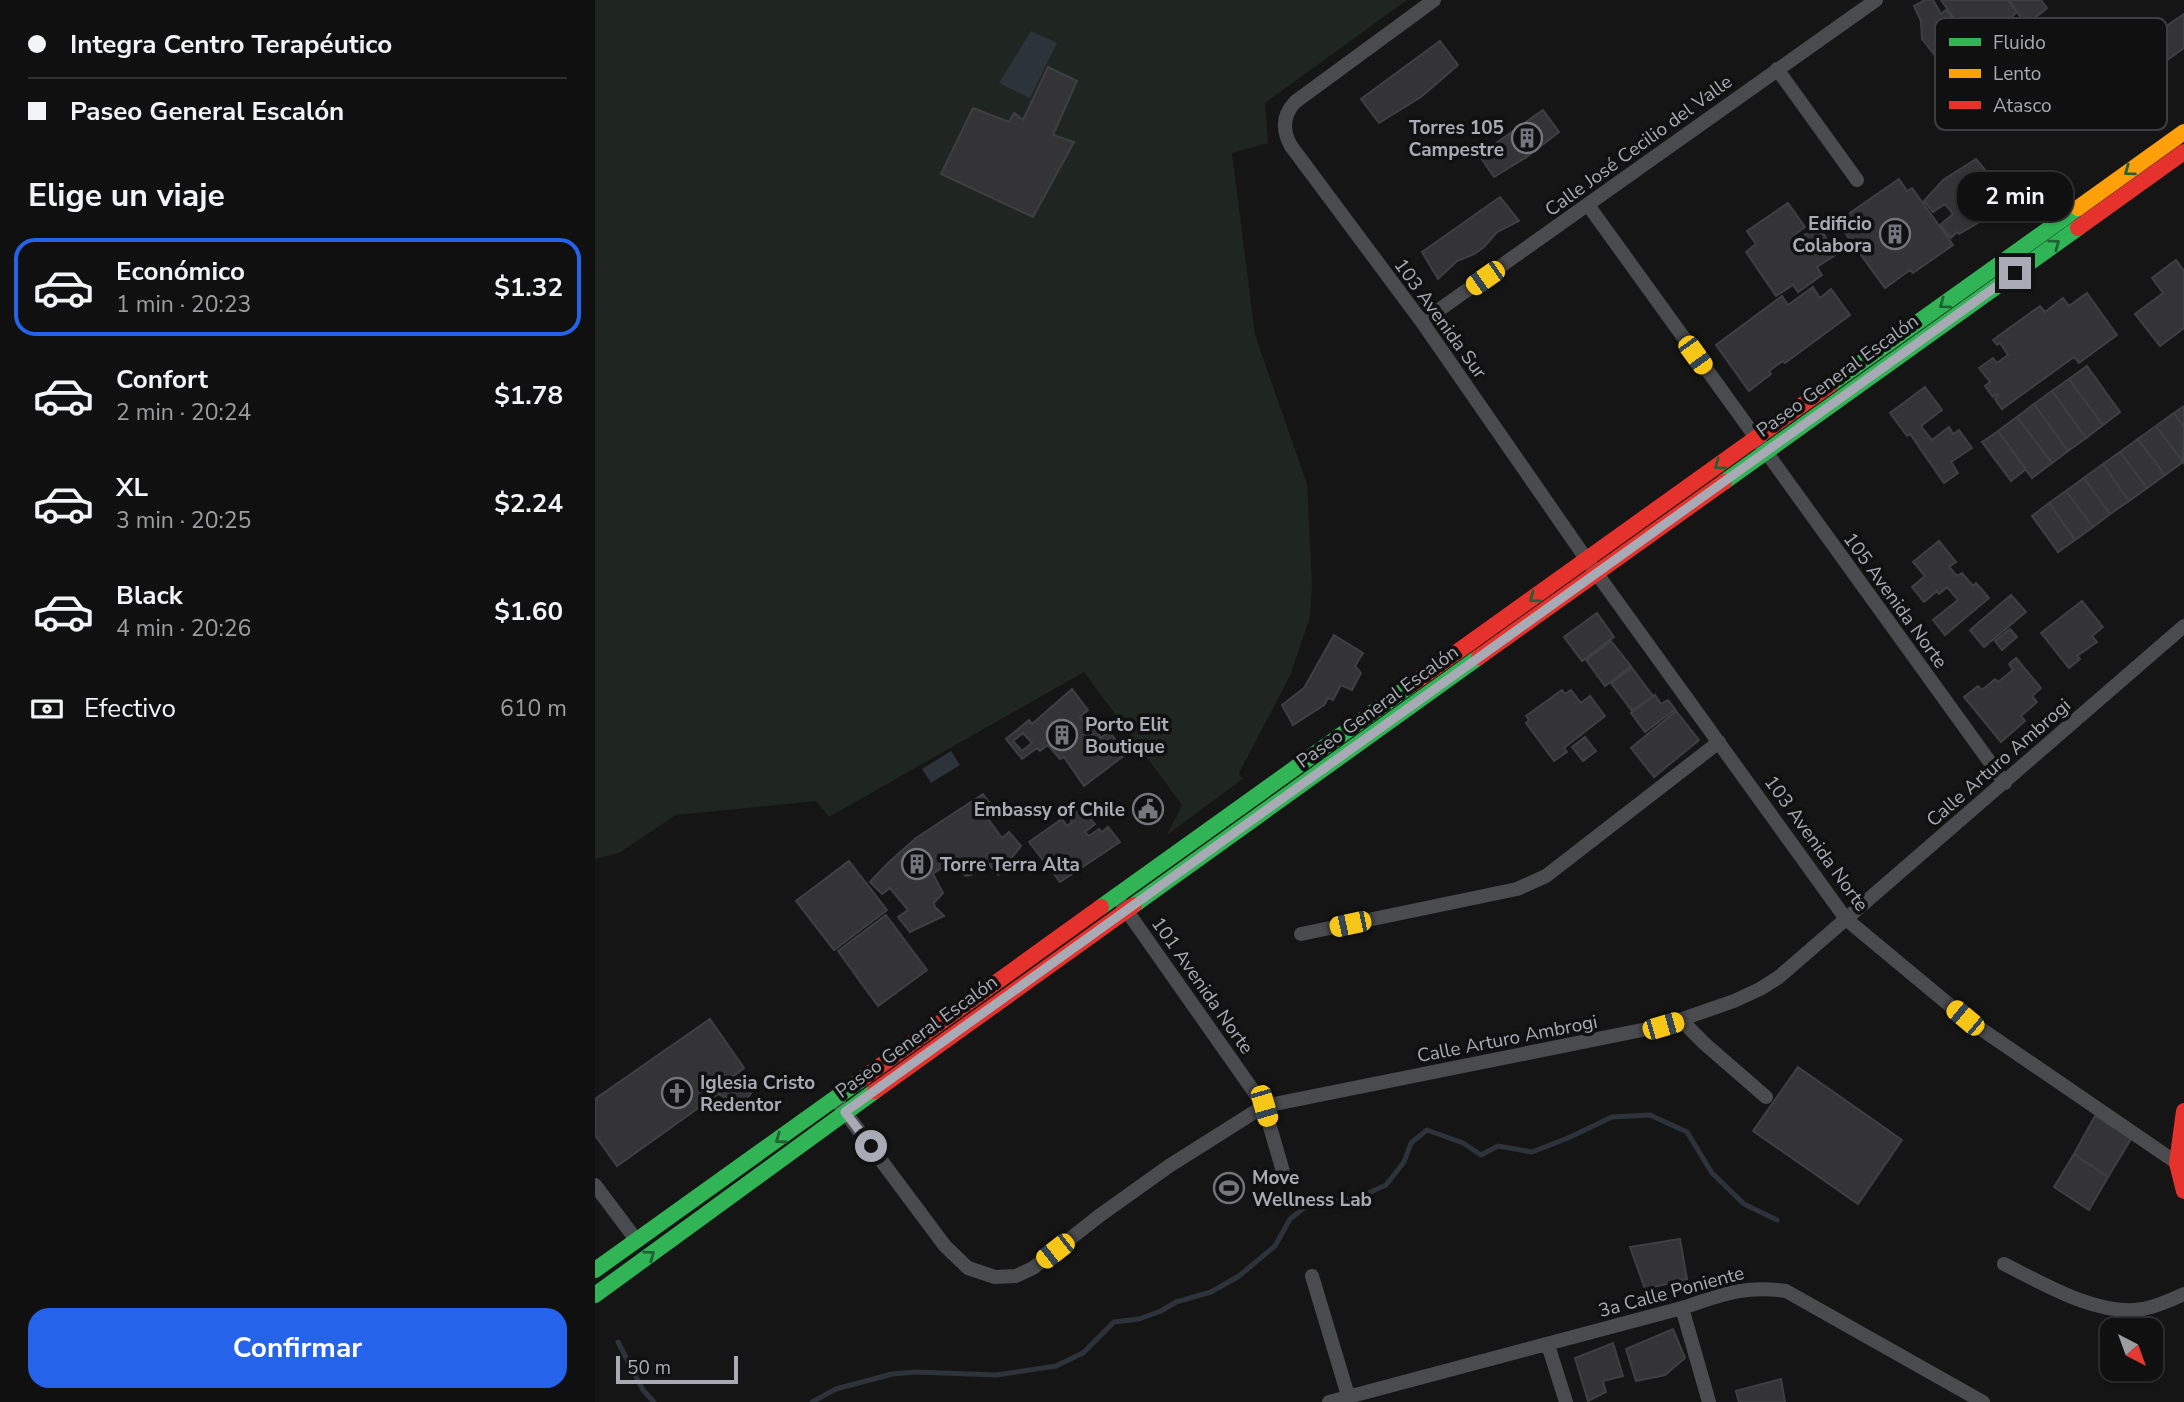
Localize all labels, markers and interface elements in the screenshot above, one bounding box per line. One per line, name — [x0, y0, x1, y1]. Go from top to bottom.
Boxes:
legend — [1935, 18, 2167, 130]
text: Integra Centro Terapéutico — [70, 27, 392, 62]
text: Fluido — [1993, 30, 2046, 56]
text: Lento — [1993, 61, 2041, 87]
street label: Calle José Cecilio del Valle — [1540, 69, 1737, 223]
text: Atasco — [1993, 93, 2052, 119]
text: Paseo General Escalón — [70, 94, 344, 129]
place label: Torres 105 Campestre — [1409, 115, 1504, 163]
building icon: Torres 105 Campestre — [1510, 121, 1544, 155]
one-way arrow — [2124, 163, 2136, 175]
callout: 2 min — [1957, 172, 2073, 220]
text: Elige un viaje — [28, 174, 225, 217]
text: 2 min — [1985, 181, 2045, 212]
place label: Edificio Colabora — [1792, 211, 1872, 259]
building icon: Edificio Colabora — [1878, 217, 1912, 251]
one-way arrow — [2047, 240, 2060, 252]
street label: 103 Avenida Sur — [1388, 253, 1493, 384]
text: Económico — [116, 254, 245, 289]
icon: car — [32, 256, 95, 319]
car — [1462, 257, 1509, 299]
route end — [1999, 257, 2031, 289]
text: $1.32 — [494, 270, 563, 305]
text: 1 min · 20:23 — [116, 289, 251, 320]
one-way arrow — [1939, 296, 1952, 308]
street label: Paseo General Escalón — [1751, 308, 1924, 443]
car — [1675, 332, 1716, 378]
text: Confort — [116, 362, 208, 397]
icon: car — [32, 364, 95, 427]
text: $1.78 — [494, 378, 563, 413]
text: 2 min · 20:24 — [116, 397, 251, 428]
one-way arrow — [1714, 457, 1727, 469]
text: XL — [116, 470, 148, 505]
icon: car — [32, 472, 95, 535]
text: $2.24 — [494, 486, 563, 521]
text: 3 min · 20:25 — [116, 505, 251, 536]
street label: 105 Avenida Norte — [1837, 527, 1953, 674]
text: Black — [116, 578, 183, 613]
icon: car — [32, 580, 95, 643]
one-way arrow — [1529, 590, 1542, 602]
text: $1.60 — [494, 594, 563, 629]
text: 4 min · 20:26 — [116, 613, 251, 644]
street label: Paseo General Escalón — [1291, 639, 1464, 774]
icon: cash — [28, 690, 66, 728]
text: Efectivo — [84, 691, 176, 726]
text: 610 m — [500, 693, 567, 724]
street label: Calle Arturo Ambrogi — [1921, 693, 2076, 833]
place label: Porto Elit Boutique — [1085, 712, 1169, 760]
building icon: Porto Elit Boutique — [1045, 718, 1079, 752]
street label: 103 Avenida Norte — [1758, 770, 1874, 917]
public building icon: Embassy of Chile — [1131, 792, 1165, 826]
place label: Embassy of Chile — [974, 797, 1125, 823]
building icon: Torre Terra Alta — [900, 847, 934, 881]
place label: Torre Terra Alta — [940, 852, 1080, 878]
car — [1328, 909, 1373, 939]
street label: 101 Avenida Norte — [1145, 912, 1259, 1059]
street label: Paseo General Escalón — [830, 969, 1003, 1104]
car — [1943, 996, 1988, 1040]
street label: Calle Arturo Ambrogi — [1415, 1009, 1600, 1069]
car — [1640, 1010, 1687, 1042]
place label: Iglesia Cristo Redentor — [700, 1070, 815, 1118]
church icon: Iglesia Cristo Redentor — [660, 1076, 694, 1110]
car — [1249, 1083, 1280, 1129]
route start — [855, 1130, 887, 1162]
one-way arrow — [775, 1131, 788, 1143]
place label: Move Wellness Lab — [1252, 1165, 1372, 1213]
sports icon: Move Wellness Lab — [1212, 1171, 1246, 1205]
car — [1032, 1230, 1079, 1272]
one-way arrow — [642, 1251, 655, 1263]
street label: 3a Calle Poniente — [1595, 1260, 1747, 1324]
button: Confirmar — [28, 1308, 567, 1388]
north arrow — [2100, 1318, 2163, 1381]
map controls — [2100, 1318, 2163, 1381]
scale bar — [616, 1353, 739, 1385]
text: 50 m — [627, 1355, 671, 1381]

